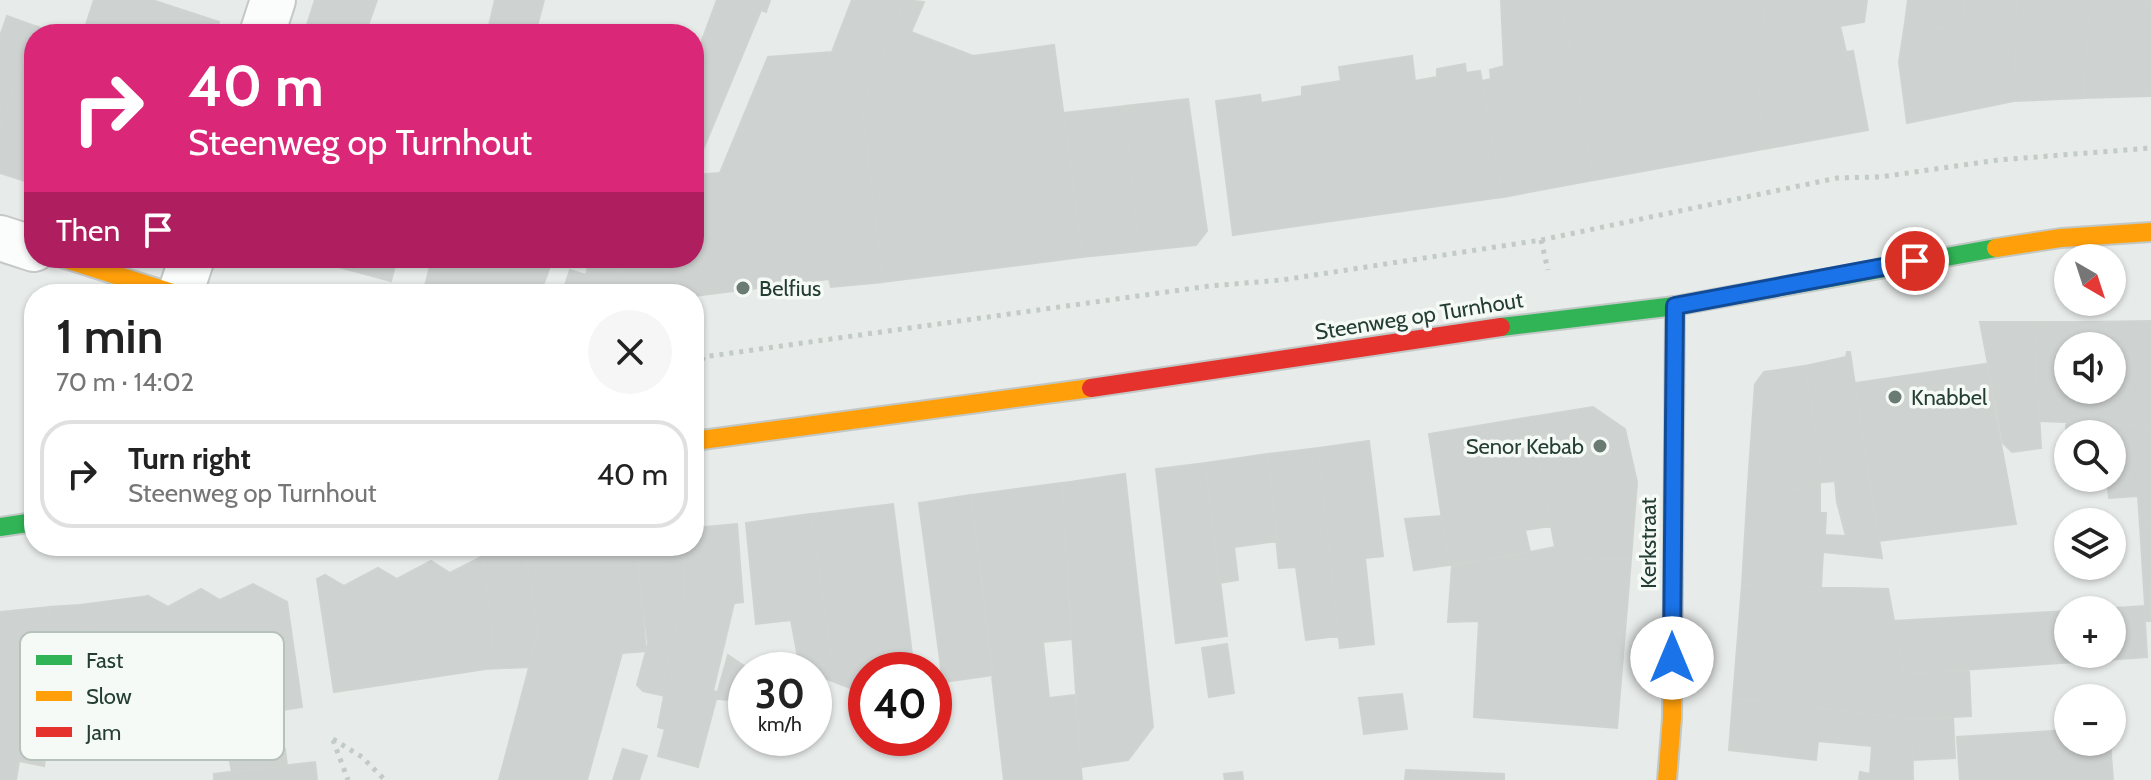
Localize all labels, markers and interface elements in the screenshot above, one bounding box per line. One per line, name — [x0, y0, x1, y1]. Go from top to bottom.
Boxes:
text: 40 m — [188, 52, 324, 120]
icon: right — [56, 56, 160, 160]
text: Steenweg op Turnhout — [188, 120, 532, 164]
icon: arrive — [136, 208, 180, 252]
text: Then — [56, 212, 120, 249]
pin — [1881, 227, 1949, 295]
icon: arrive — [1893, 239, 1937, 283]
north arrow — [2054, 244, 2126, 316]
map controls — [2054, 244, 2126, 756]
place label: Belfius — [759, 275, 821, 302]
marker: Belfius — [734, 279, 752, 297]
street label: Steenweg op Turnhout — [1313, 286, 1526, 346]
text: 1 min — [56, 307, 163, 365]
button: close — [588, 310, 672, 394]
button: sound — [2054, 332, 2126, 404]
text: 70 m · 14:02 — [56, 366, 194, 398]
place label: Knabbel — [1911, 384, 1988, 411]
marker: Knabbel — [1886, 388, 1904, 406]
button: search — [2054, 420, 2126, 492]
place label: Senor Kebab — [1466, 433, 1584, 460]
marker: Senor Kebab — [1591, 437, 1609, 455]
text: Turn right — [128, 440, 251, 477]
icon: right — [60, 452, 104, 496]
text: 40 m — [597, 456, 668, 493]
text: Steenweg op Turnhout — [128, 477, 377, 509]
street label: Kerkstraat — [1635, 497, 1662, 589]
button: layers — [2054, 508, 2126, 580]
button: + — [2054, 596, 2126, 668]
position arrow — [1630, 616, 1714, 700]
legend — [20, 632, 284, 760]
text: Fast — [86, 647, 124, 674]
speed limit sign: 40 — [848, 652, 952, 756]
text: 30 — [755, 669, 805, 718]
text: Slow — [86, 683, 132, 710]
button: − — [2054, 684, 2126, 756]
text: km/h — [758, 712, 802, 736]
text: Jam — [85, 719, 121, 746]

